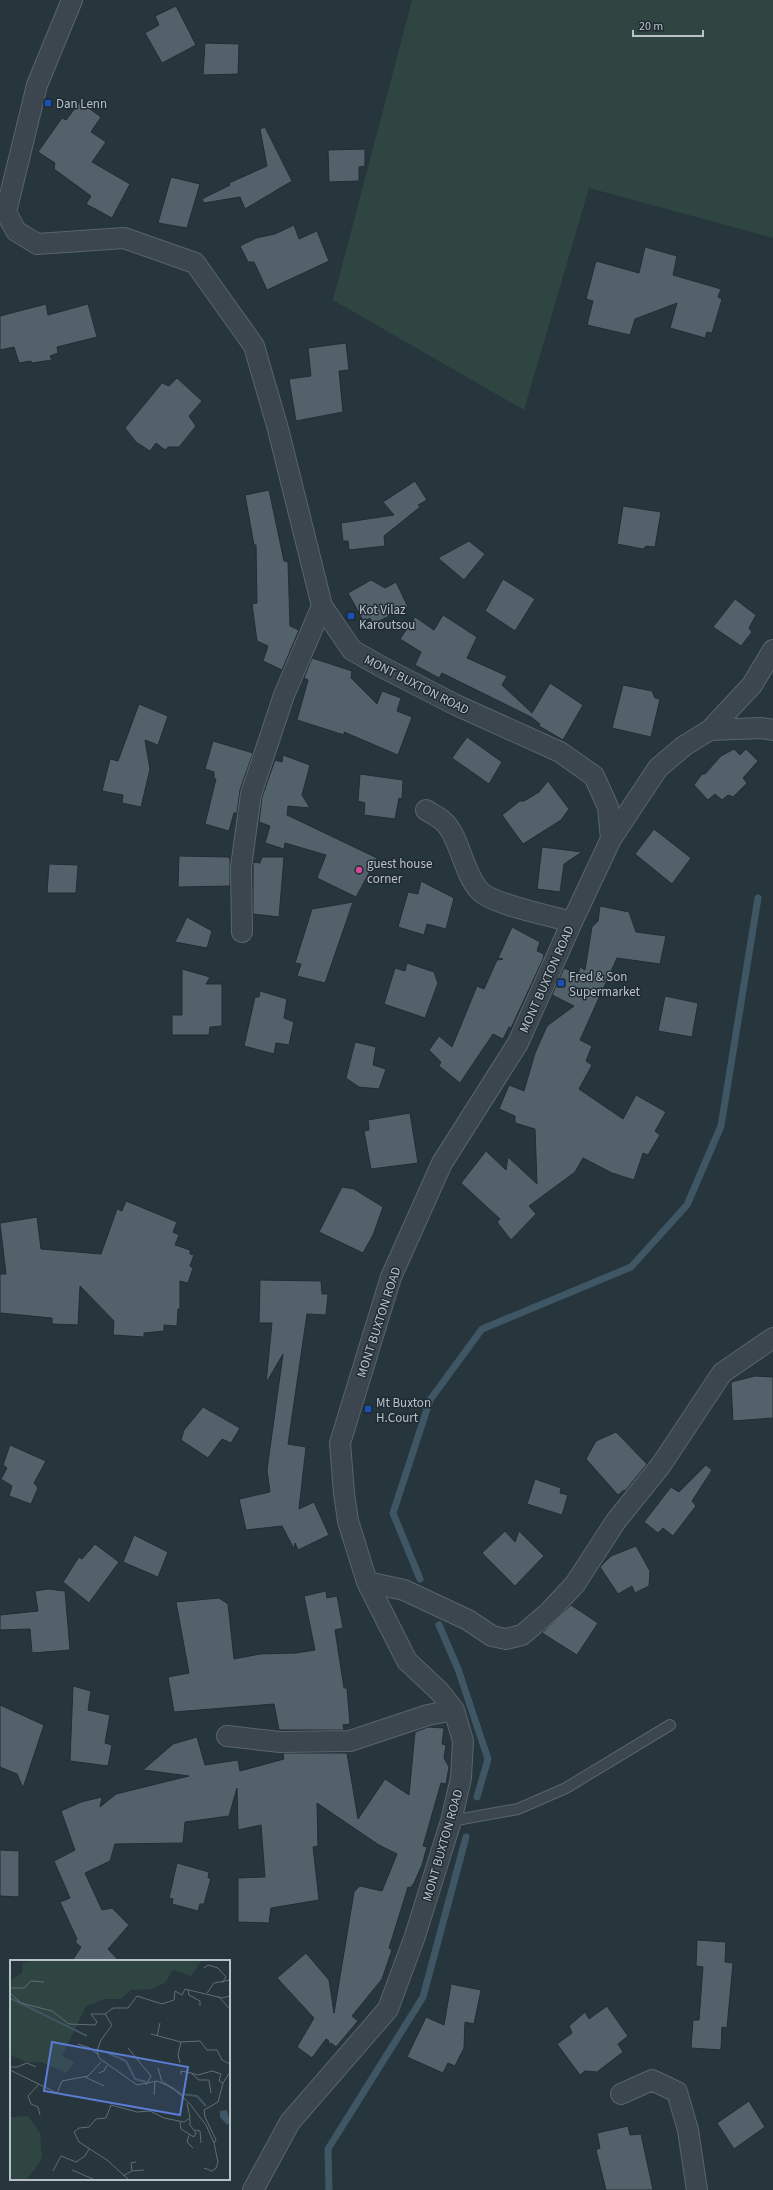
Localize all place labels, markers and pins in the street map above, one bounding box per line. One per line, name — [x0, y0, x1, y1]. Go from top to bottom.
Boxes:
place label: Dan Lenn — [56, 95, 107, 113]
marker: Dan Lenn — [43, 98, 53, 108]
place label: Kot Vilaz Karoutsou — [359, 601, 415, 634]
marker: Kot Vilaz Karoutsou — [346, 611, 356, 621]
place label: guest house corner — [367, 855, 432, 888]
marker: guest house corner — [354, 865, 364, 875]
place label: Fred & Son Supermarket — [569, 968, 641, 1001]
marker: Fred & Son Supermarket — [556, 978, 566, 988]
place label: Mt Buxton H.Court — [376, 1394, 431, 1427]
marker: Mt Buxton H.Court — [363, 1404, 373, 1414]

